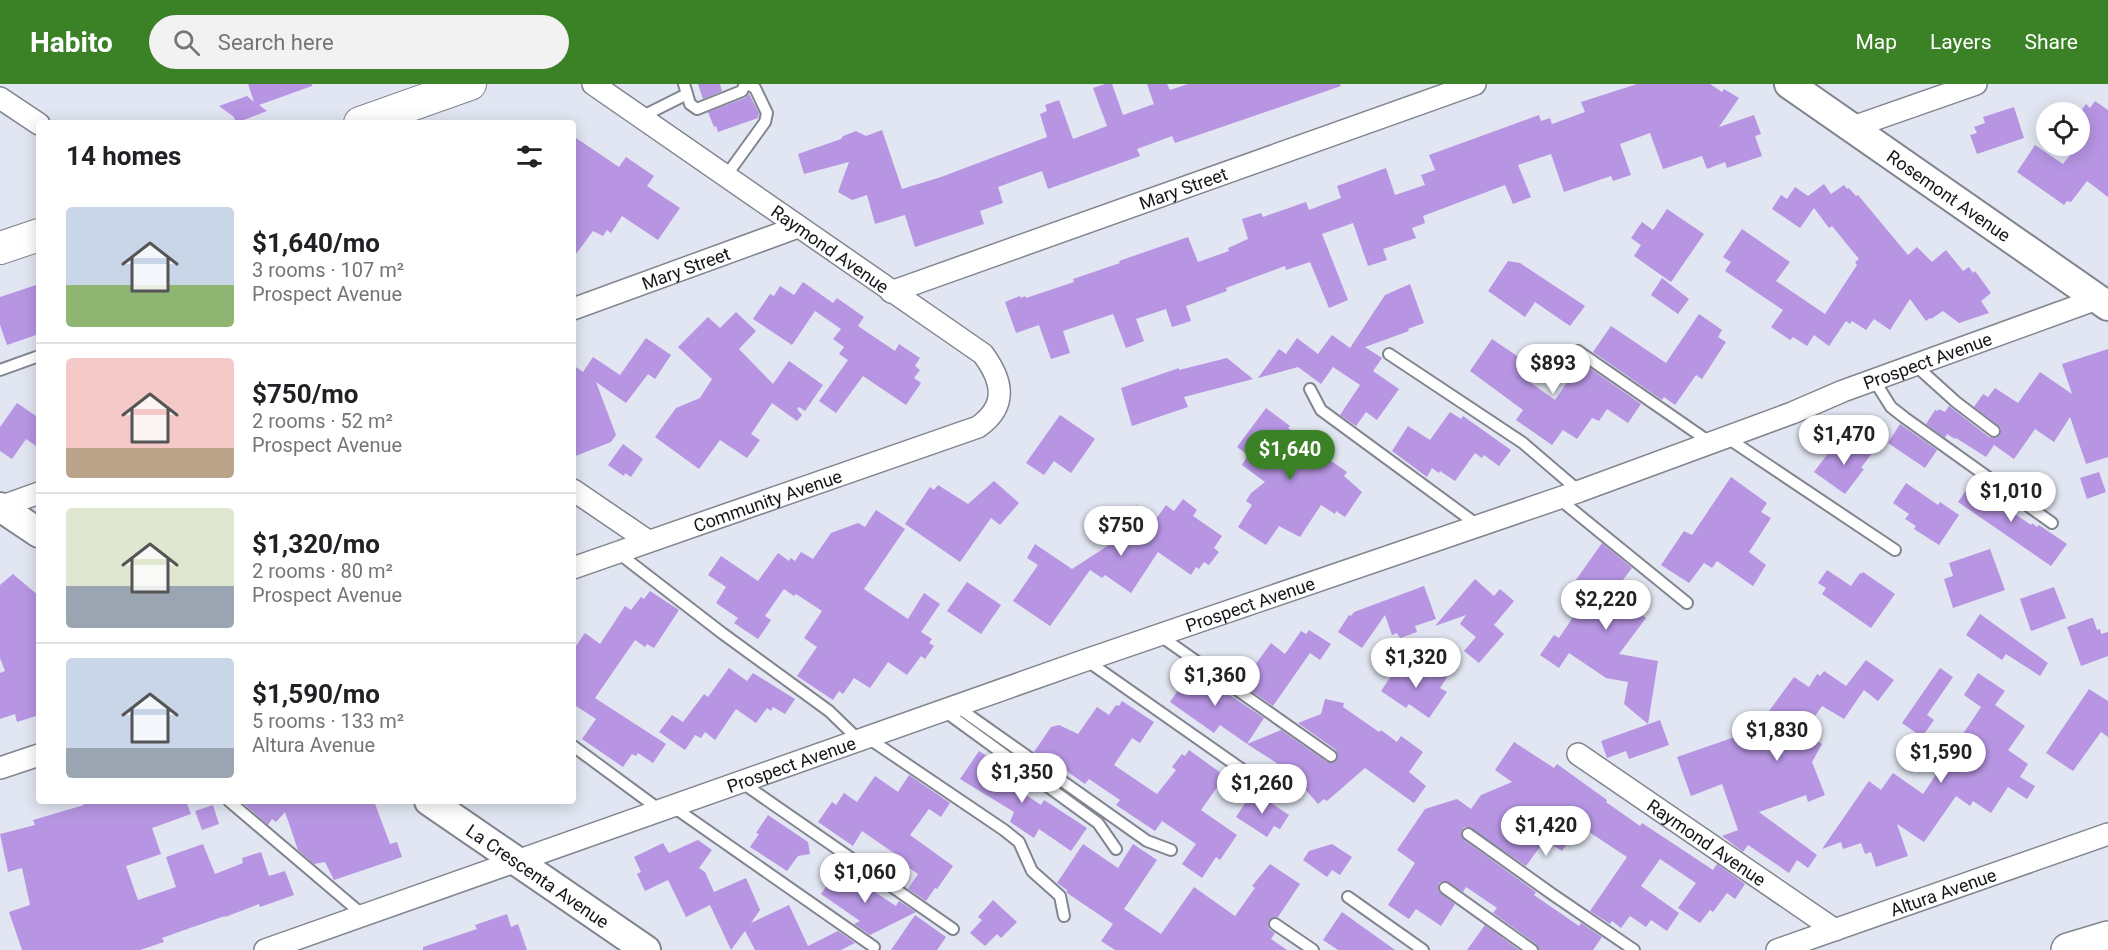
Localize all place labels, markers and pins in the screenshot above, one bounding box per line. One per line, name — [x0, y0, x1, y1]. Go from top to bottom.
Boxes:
pin: $893 — [1517, 344, 1589, 395]
pin: $1,470 — [1795, 415, 1893, 466]
pin: $1,640 — [1241, 430, 1339, 481]
pin: $1,010 — [1962, 472, 2060, 523]
pin: $750 — [1085, 506, 1157, 557]
pin: $2,220 — [1557, 580, 1655, 631]
pin: $1,320 — [1367, 638, 1465, 689]
pin: $1,360 — [1166, 656, 1264, 707]
pin: $1,830 — [1728, 711, 1826, 762]
pin: $1,590 — [1892, 733, 1990, 784]
pin: $1,350 — [973, 753, 1071, 804]
pin: $1,260 — [1213, 764, 1311, 815]
pin: $1,420 — [1497, 806, 1595, 857]
pin: $1,060 — [816, 853, 914, 904]

